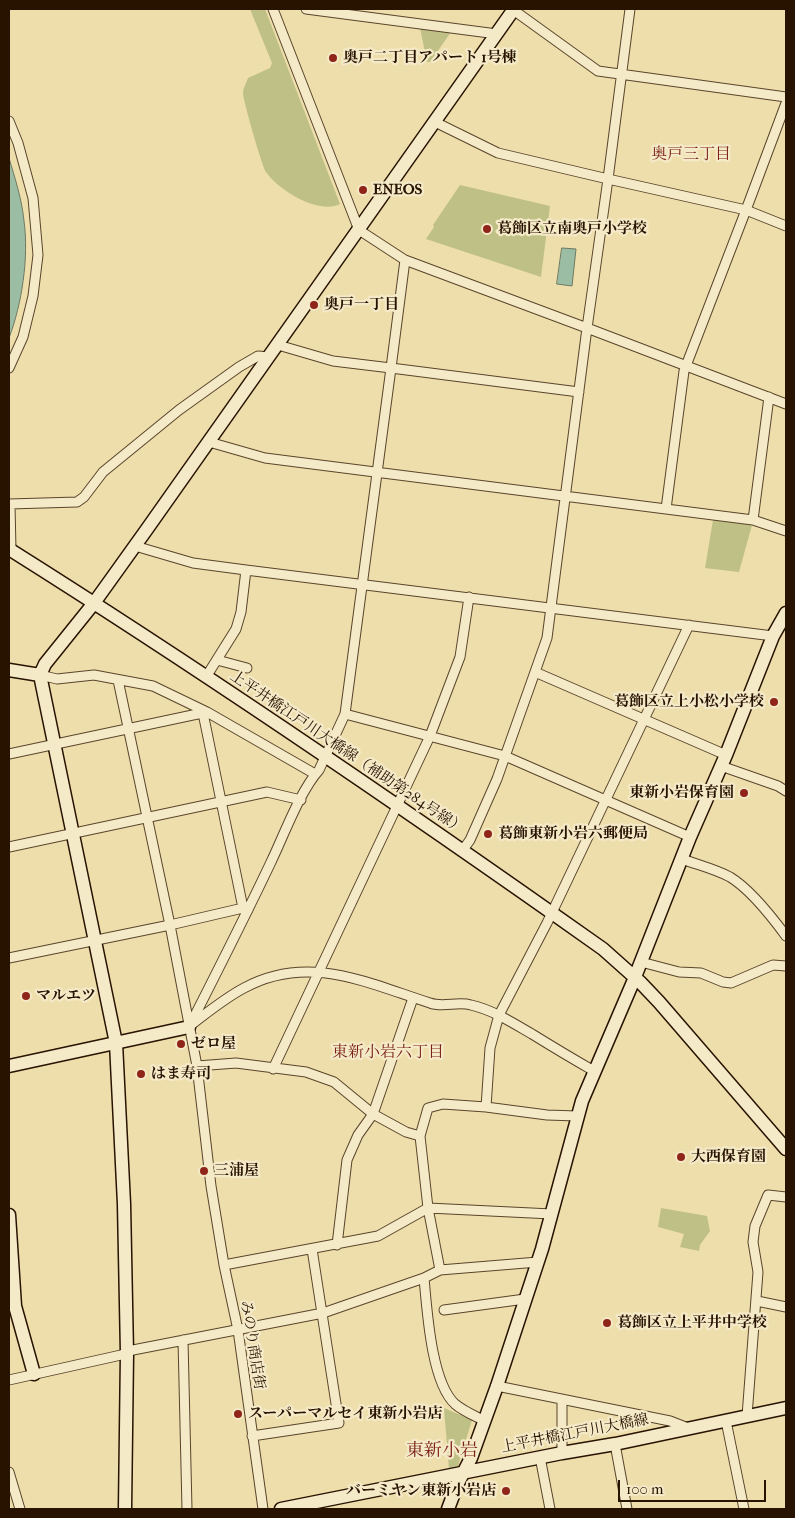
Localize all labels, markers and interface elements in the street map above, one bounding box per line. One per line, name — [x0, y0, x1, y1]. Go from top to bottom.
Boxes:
place label: 奥戸二丁目アパート 1号棟 — [343, 49, 517, 67]
marker: 奥戸二丁目アパート 1号棟 — [327, 52, 339, 64]
district label: 奥戸三丁目 — [651, 145, 731, 165]
place label: ENEOS — [373, 181, 422, 199]
marker: ENEOS — [357, 184, 369, 196]
place label: 葛飾区立南奥戸小学校 — [497, 220, 647, 238]
marker: 葛飾区立南奥戸小学校 — [481, 223, 493, 235]
place label: 奥戸一丁目 — [324, 296, 399, 314]
marker: 奥戸一丁目 — [308, 299, 320, 311]
street label: 上平井橋江戸川大橋線（補助第284号線） — [226, 668, 468, 838]
place label: 葛飾区立上小松小学校 — [614, 693, 764, 711]
marker: 葛飾区立上小松小学校 — [768, 696, 780, 708]
place label: 東新小岩保育園 — [629, 784, 734, 802]
marker: 東新小岩保育園 — [738, 787, 750, 799]
place label: 葛飾東新小岩六郵便局 — [498, 825, 648, 843]
marker: 葛飾東新小岩六郵便局 — [482, 828, 494, 840]
place label: マルエツ — [36, 987, 96, 1005]
marker: マルエツ — [20, 990, 32, 1002]
place label: ゼロ屋 — [191, 1035, 236, 1053]
marker: ゼロ屋 — [175, 1038, 187, 1050]
district label: 東新小岩六丁目 — [332, 1043, 444, 1063]
place label: はま寿司 — [151, 1065, 211, 1083]
marker: はま寿司 — [135, 1068, 147, 1080]
place label: 大西保育園 — [691, 1148, 766, 1166]
marker: 大西保育園 — [675, 1151, 687, 1163]
place label: 三浦屋 — [214, 1162, 259, 1180]
marker: 三浦屋 — [198, 1165, 210, 1177]
street label: みのり商店街 — [236, 1299, 268, 1391]
place label: 葛飾区立上平井中学校 — [617, 1314, 767, 1332]
marker: 葛飾区立上平井中学校 — [601, 1317, 613, 1329]
place label: スーパーマルセイ東新小岩店 — [248, 1405, 442, 1423]
marker: スーパーマルセイ東新小岩店 — [232, 1408, 244, 1420]
street label: 上平井橋江戸川大橋線 — [500, 1411, 650, 1457]
district label: 東新小岩 — [406, 1441, 478, 1463]
scale bar — [620, 1470, 768, 1502]
text: 100 m — [626, 1480, 664, 1498]
place label: バーミヤン東新小岩店 — [346, 1482, 496, 1500]
marker: バーミヤン東新小岩店 — [500, 1485, 512, 1497]

